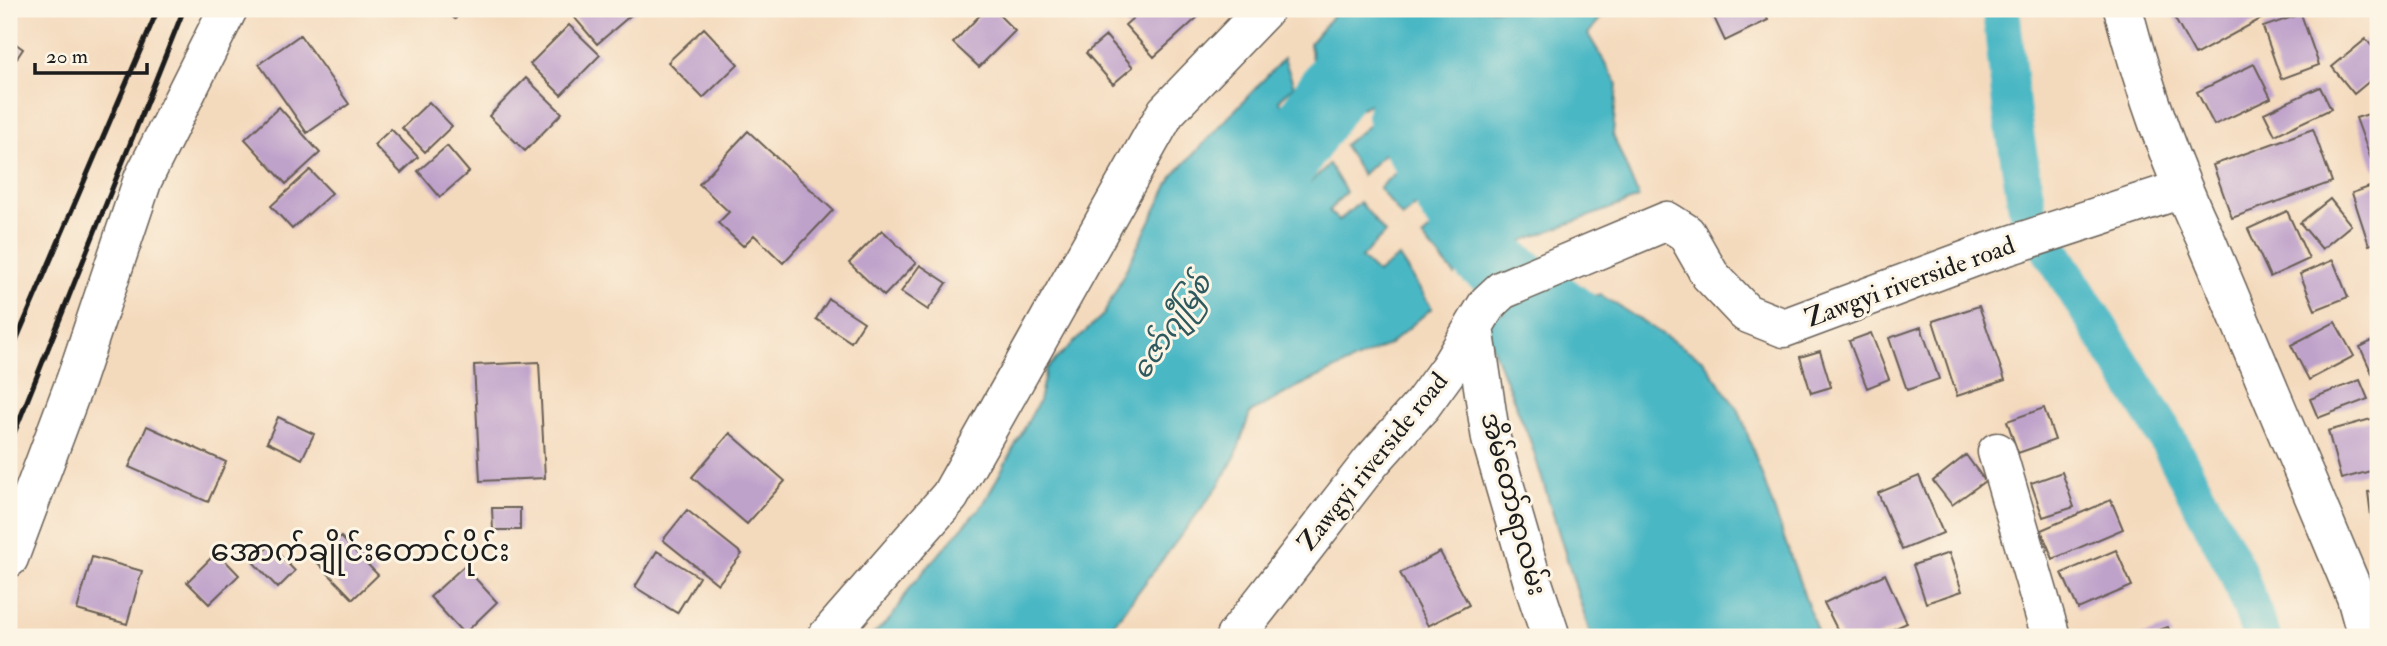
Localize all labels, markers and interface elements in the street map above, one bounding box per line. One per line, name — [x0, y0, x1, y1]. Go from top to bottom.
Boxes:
scale bar — [35, 32, 147, 76]
text: 20 m — [46, 43, 88, 70]
street label: Zawgyi riverside road — [1801, 229, 2020, 335]
water label: ဇော်ဂျီမြစ် — [1122, 264, 1225, 389]
street label: Zawgyi riverside road — [1291, 366, 1455, 558]
street label: အိမ်တော်ရာလမ်း — [1469, 409, 1555, 600]
district label: အောက်ချိုင်းတောင်ပိုင်း — [210, 529, 510, 576]

